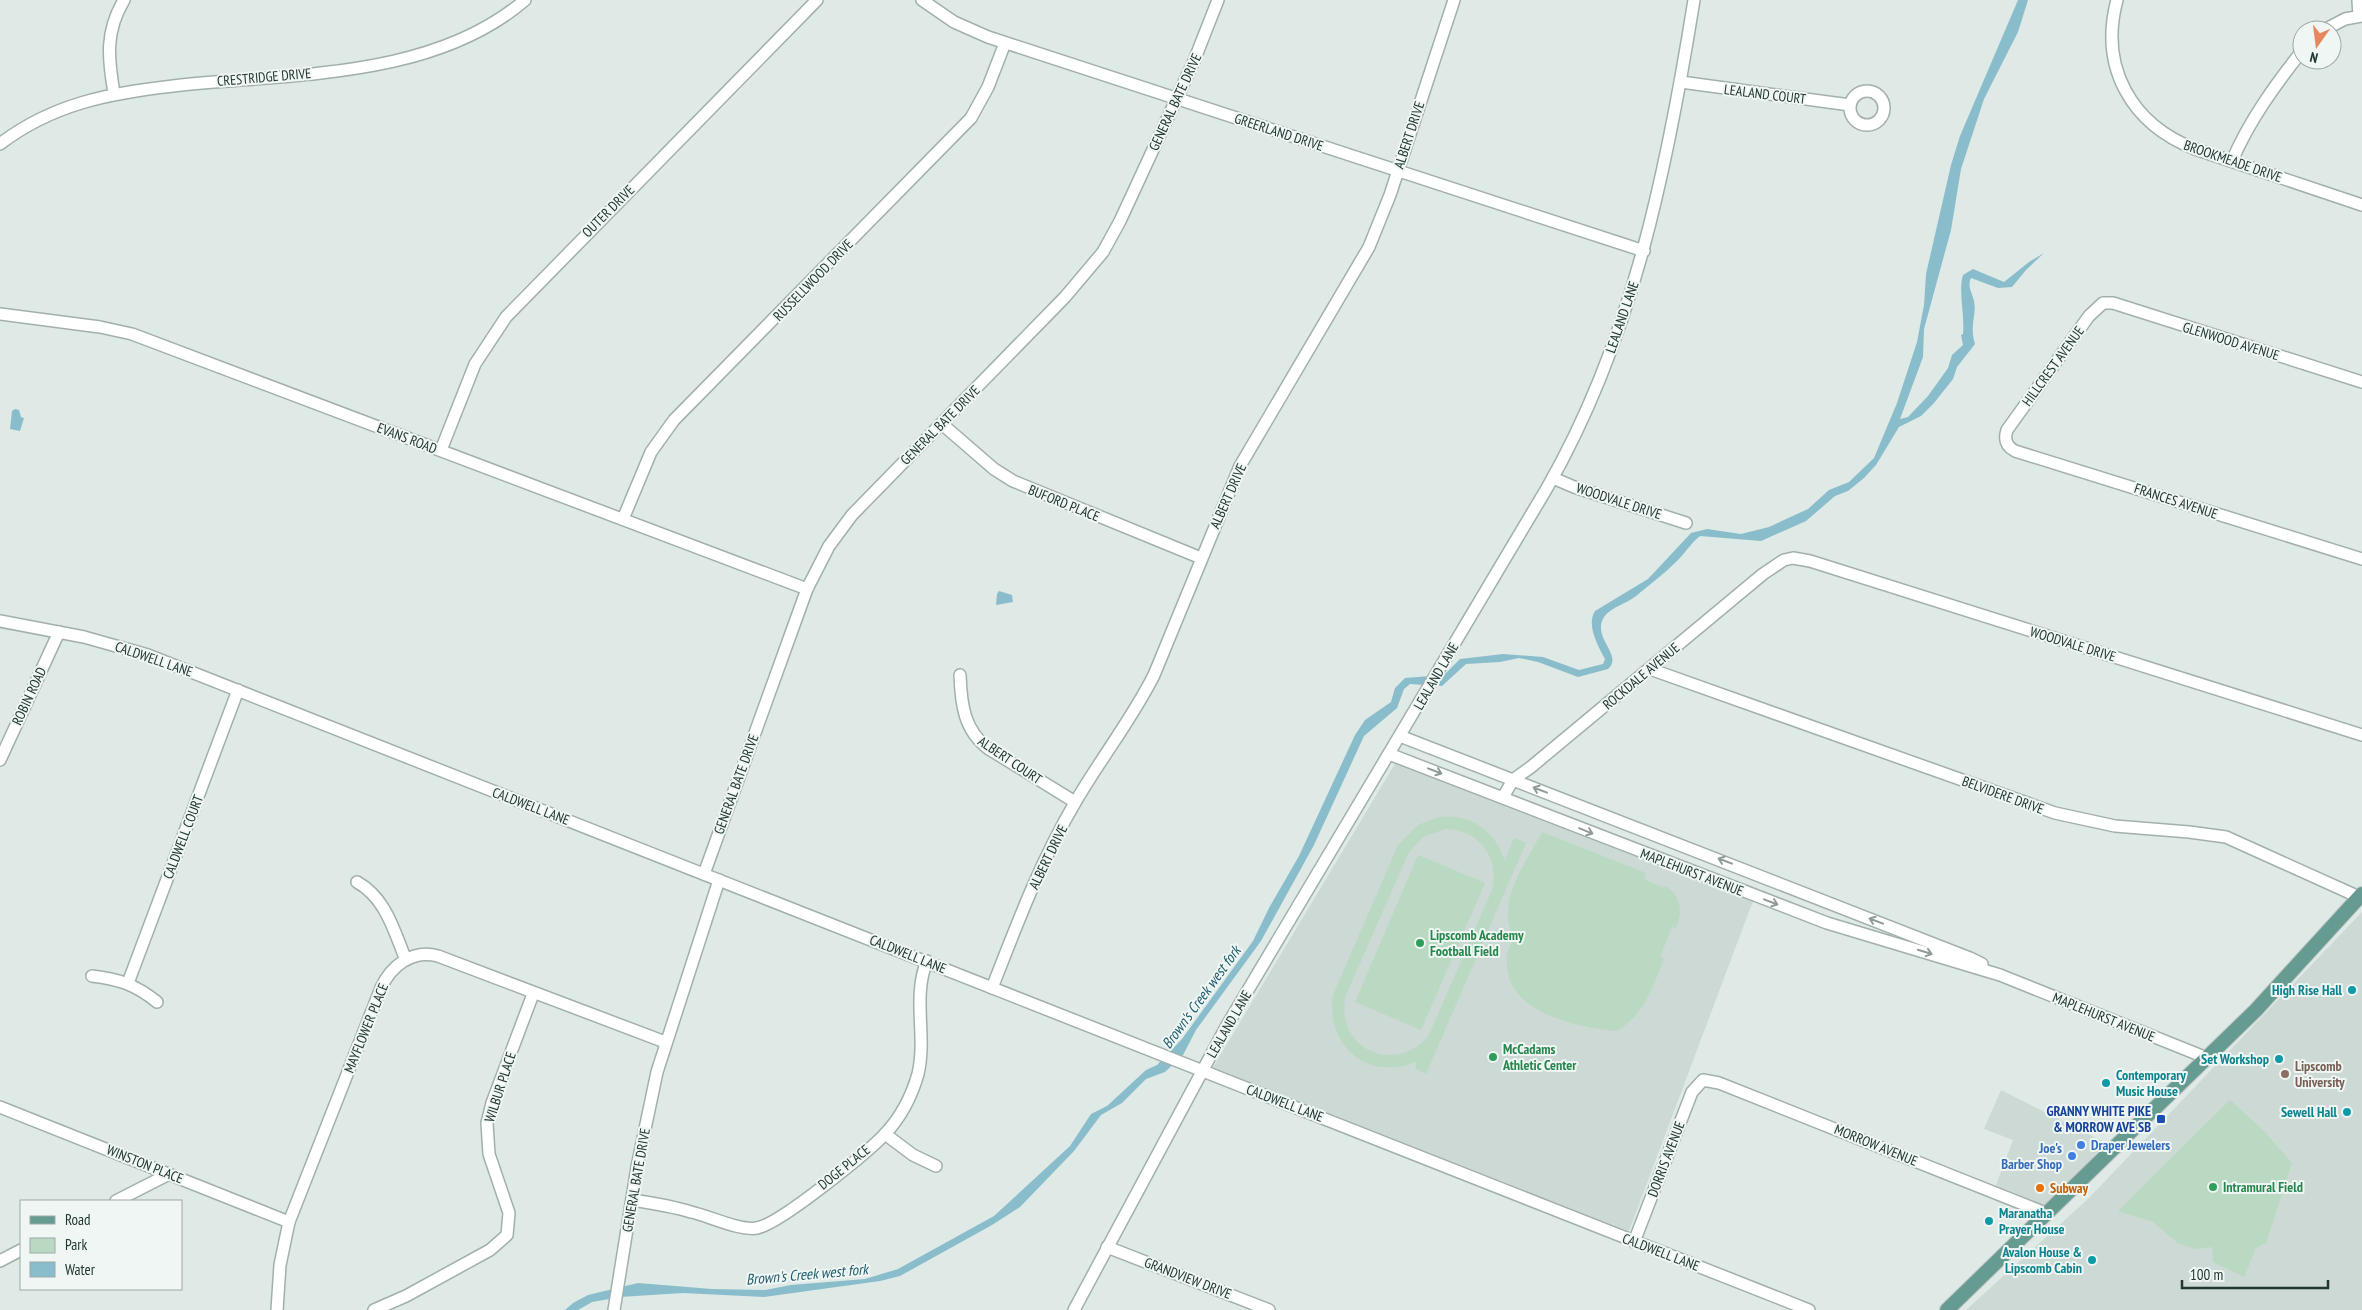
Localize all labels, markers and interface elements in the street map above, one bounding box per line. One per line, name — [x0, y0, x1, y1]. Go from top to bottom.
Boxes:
north arrow — [2292, 20, 2342, 70]
text: N — [2308, 48, 2320, 67]
street label: GENERAL BATE DRIVE — [1145, 51, 1205, 153]
street label: CRESTRIDGE DRIVE — [216, 64, 312, 90]
street label: LEALAND COURT — [1723, 80, 1808, 108]
street label: ALBERT DRIVE — [1390, 99, 1428, 171]
street label: GREERLAND DRIVE — [1232, 109, 1326, 155]
street label: BROOKMEADE DRIVE — [2181, 136, 2285, 186]
street label: OUTER DRIVE — [578, 181, 638, 241]
street label: RUSSELLWOOD DRIVE — [769, 235, 857, 325]
street label: LEALAND LANE — [1601, 279, 1643, 355]
street label: GLENWOOD AVENUE — [2180, 318, 2282, 364]
street label: HILLCREST AVENUE — [2018, 322, 2088, 410]
street label: GENERAL BATE DRIVE — [896, 381, 984, 469]
street label: EVANS ROAD — [374, 418, 440, 458]
street label: ALBERT DRIVE — [1206, 461, 1250, 531]
street label: WOODVALE DRIVE — [1574, 479, 1664, 523]
street label: FRANCES AVENUE — [2132, 479, 2220, 523]
street label: BUFORD PLACE — [1026, 481, 1102, 525]
street label: WOODVALE DRIVE — [2028, 622, 2118, 666]
street label: CALDWELL LANE — [113, 637, 195, 681]
street label: LEALAND LANE — [1409, 639, 1463, 713]
street label: ROCKDALE AVENUE — [1599, 639, 1683, 713]
street label: ROBIN ROAD — [8, 664, 50, 728]
street label: GENERAL BATE DRIVE — [710, 731, 762, 837]
street label: ALBERT COURT — [975, 732, 1046, 788]
one-way arrow — [1427, 767, 1442, 776]
street label: BELVIDERE DRIVE — [1960, 772, 2046, 818]
street label: CALDWELL LANE — [490, 783, 572, 829]
one-way arrow — [1533, 785, 1549, 794]
street label: CALDWELL COURT — [159, 792, 208, 882]
street label: ALBERT DRIVE — [1025, 822, 1071, 892]
one-way arrow — [1579, 827, 1594, 836]
street label: MAPLEHURST AVENUE — [1638, 844, 1746, 900]
one-way arrow — [1717, 856, 1732, 865]
one-way arrow — [1762, 898, 1778, 907]
one-way arrow — [1869, 916, 1884, 925]
place label: Lipscomb Academy Football Field — [1430, 926, 1524, 960]
street label: CALDWELL LANE — [867, 930, 949, 978]
marker: Lipscomb Academy Football Field — [1414, 937, 1426, 949]
water label: Brown's Creek west fork — [1157, 940, 1246, 1052]
one-way arrow — [1917, 948, 1933, 958]
street label: MAYFLOWER PLACE — [340, 980, 392, 1076]
place label: High Rise Hall — [2272, 981, 2343, 999]
marker: High Rise Hall — [2346, 984, 2358, 996]
street label: LEALAND LANE — [1202, 987, 1256, 1061]
street label: MAPLEHURST AVENUE — [2050, 988, 2158, 1046]
place label: McCadams Athletic Center — [1502, 1040, 1577, 1074]
street label: WILBUR PLACE — [480, 1049, 520, 1125]
place label: Set Workshop — [2201, 1050, 2269, 1068]
marker: McCadams Athletic Center — [1487, 1051, 1499, 1063]
marker: Set Workshop — [2273, 1053, 2285, 1065]
place label: Lipscomb University — [2295, 1057, 2345, 1091]
place label: Contemporary Music House — [2116, 1066, 2186, 1100]
marker: Lipscomb University — [2279, 1068, 2291, 1080]
marker: Contemporary Music House — [2100, 1077, 2112, 1089]
street label: CALDWELL LANE — [1244, 1080, 1326, 1126]
place label: GRANNY WHITE PIKE & MORROW AVE SB — [2046, 1102, 2151, 1136]
place label: Sewell Hall — [2281, 1103, 2338, 1121]
marker: Sewell Hall — [2341, 1106, 2353, 1118]
marker: GRANNY WHITE PIKE & MORROW AVE SB — [2155, 1113, 2167, 1125]
street label: DORRIS AVENUE — [1643, 1119, 1689, 1199]
street label: MORROW AVENUE — [1832, 1120, 1920, 1170]
street label: GENERAL BATE DRIVE — [618, 1127, 654, 1233]
place label: Draper Jewelers — [2091, 1136, 2170, 1154]
place label: Joe's Barber Shop — [2001, 1139, 2062, 1173]
marker: Draper Jewelers — [2075, 1139, 2087, 1151]
street label: WINSTON PLACE — [104, 1140, 186, 1188]
street label: DOGE PLACE — [814, 1141, 874, 1193]
marker: Joe's Barber Shop — [2066, 1150, 2078, 1162]
place label: Intramural Field — [2223, 1178, 2303, 1196]
place label: Subway — [2050, 1179, 2089, 1197]
marker: Intramural Field — [2207, 1181, 2219, 1193]
marker: Subway — [2034, 1182, 2046, 1194]
legend — [20, 1200, 182, 1290]
place label: Maranatha Prayer House — [1999, 1204, 2065, 1238]
text: Road — [65, 1210, 91, 1229]
marker: Maranatha Prayer House — [1983, 1215, 1995, 1227]
street label: CALDWELL LANE — [1620, 1229, 1702, 1275]
text: Park — [65, 1235, 87, 1254]
place label: Avalon House & Lipscomb Cabin — [2001, 1243, 2082, 1277]
street label: GRANDVIEW DRIVE — [1142, 1253, 1234, 1303]
marker: Avalon House & Lipscomb Cabin — [2086, 1254, 2098, 1266]
scale bar — [2182, 1258, 2328, 1290]
water label: Brown's Creek west fork — [745, 1259, 871, 1289]
text: Water — [65, 1260, 96, 1279]
text: 100 m — [2190, 1265, 2223, 1284]

